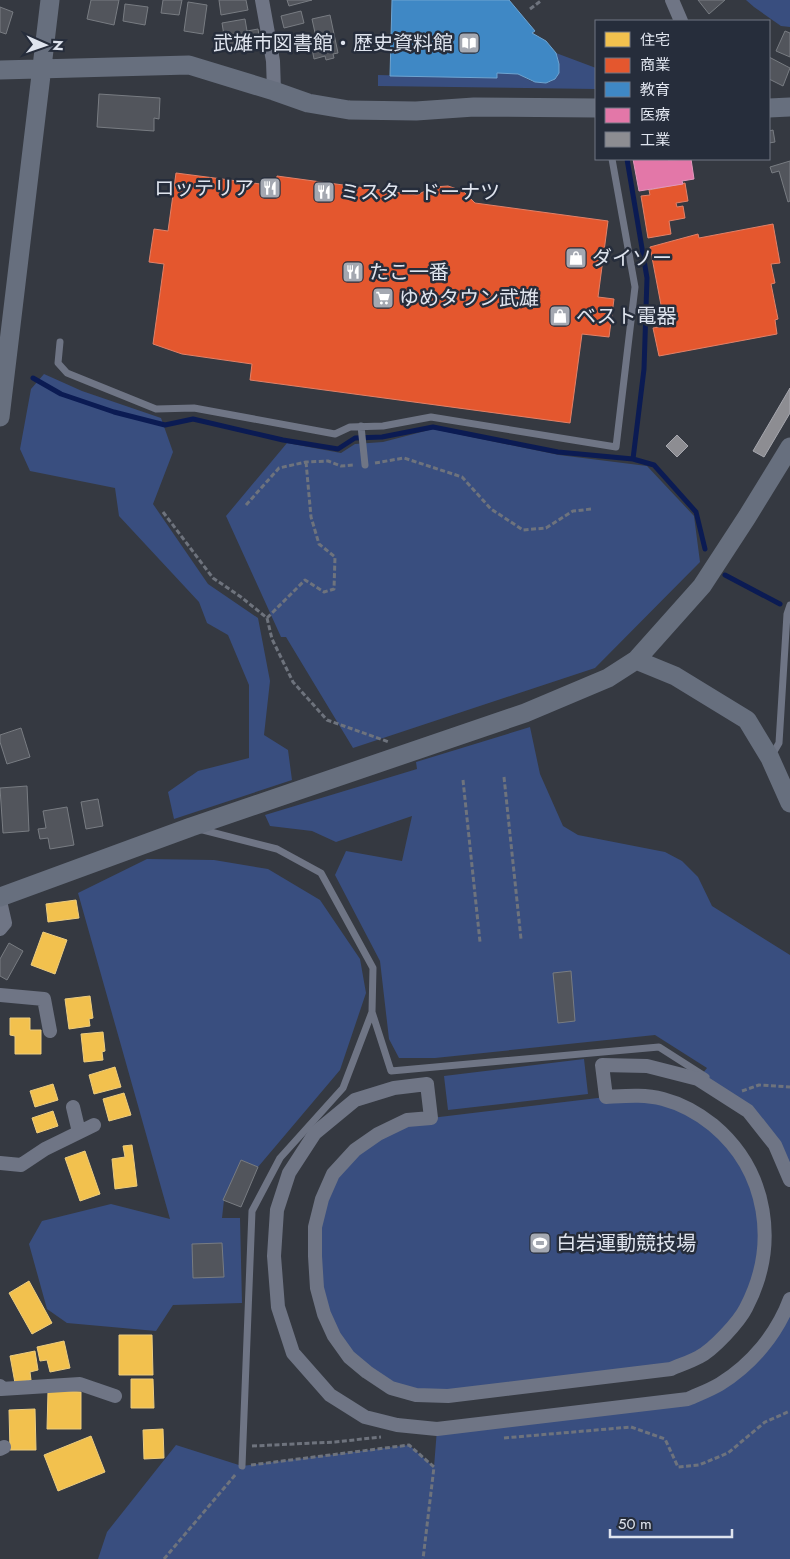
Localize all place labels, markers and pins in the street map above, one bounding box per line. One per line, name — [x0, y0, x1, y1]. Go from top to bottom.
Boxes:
place label: 武雄市図書館・歴史資料館 — [213, 29, 453, 58]
library icon: 武雄市図書館・歴史資料館 — [457, 31, 481, 55]
place label: ロッテリア — [154, 174, 254, 203]
restaurant icon: ロッテリア — [258, 176, 282, 200]
place label: ミスタードーナツ — [340, 178, 500, 207]
restaurant icon: ミスタードーナツ — [312, 180, 336, 204]
place label: ダイソー — [592, 244, 672, 273]
shop icon: ダイソー — [564, 246, 588, 270]
place label: たこ一番 — [369, 258, 449, 287]
restaurant icon: たこ一番 — [341, 260, 365, 284]
place label: ゆめタウン武雄 — [399, 284, 539, 313]
supermarket icon: ゆめタウン武雄 — [371, 286, 395, 310]
place label: ベスト電器 — [576, 302, 676, 331]
shop icon: ベスト電器 — [548, 304, 572, 328]
place label: 白岩運動競技場 — [556, 1229, 696, 1258]
sports icon: 白岩運動競技場 — [528, 1231, 552, 1255]

